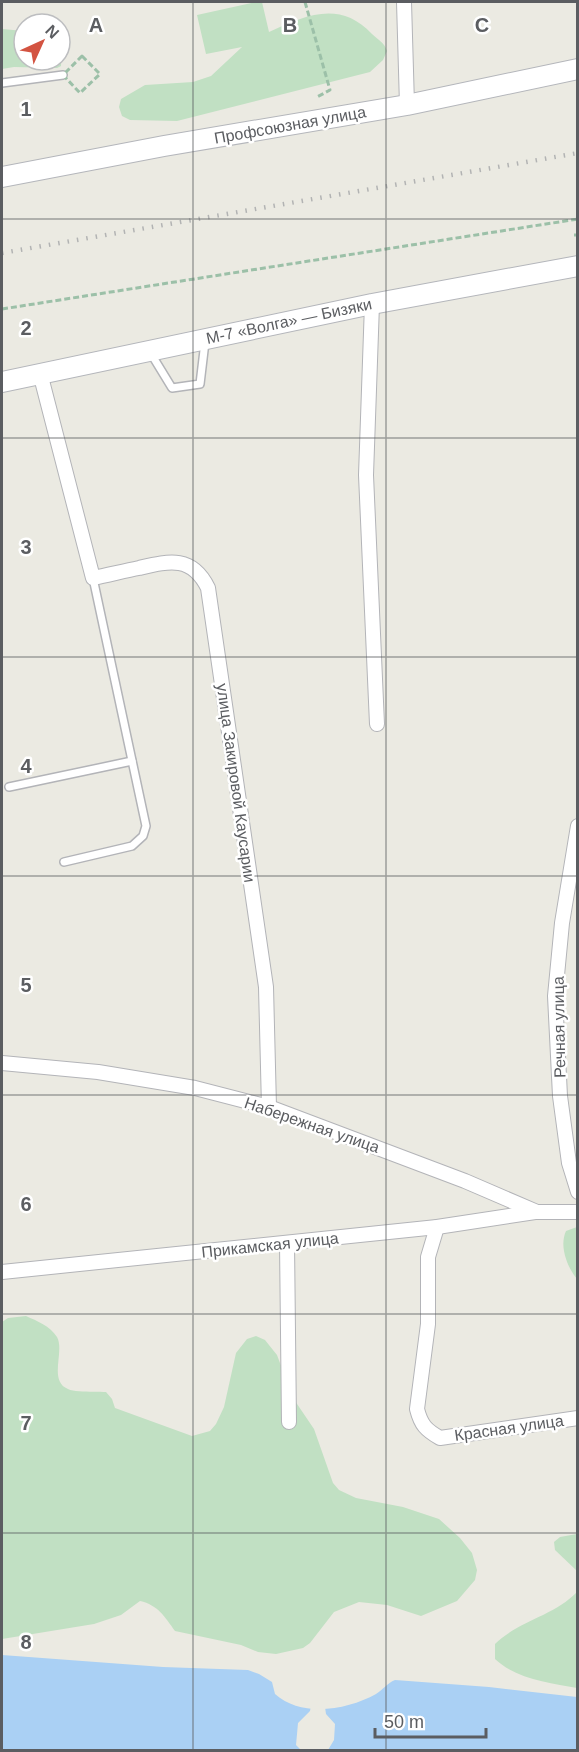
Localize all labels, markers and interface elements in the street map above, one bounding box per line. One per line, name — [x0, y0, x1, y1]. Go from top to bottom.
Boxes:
north arrow — [12, 12, 72, 72]
text: A — [89, 14, 103, 36]
text: B — [283, 14, 297, 36]
text: C — [475, 14, 489, 36]
text: N — [42, 22, 62, 42]
text: 1 — [20, 98, 32, 120]
street label: Профсоюзная улица — [213, 103, 367, 147]
street label: М-7 «Волга» — Бизяки — [205, 295, 373, 347]
text: 2 — [20, 317, 32, 339]
text: 3 — [20, 536, 32, 558]
street label: улица Закировой Каусарии — [214, 682, 258, 884]
text: 4 — [20, 755, 32, 777]
text: 5 — [20, 974, 32, 996]
street label: Речная улица — [550, 976, 568, 1078]
street label: Набережная улица — [242, 1094, 382, 1156]
text: 6 — [20, 1193, 32, 1215]
street label: Прикамская улица — [201, 1229, 340, 1261]
text: 7 — [20, 1412, 32, 1434]
street label: Красная улица — [453, 1412, 565, 1444]
text: 8 — [20, 1631, 32, 1653]
scale bar — [375, 1701, 486, 1739]
text: 50 m — [384, 1712, 424, 1732]

